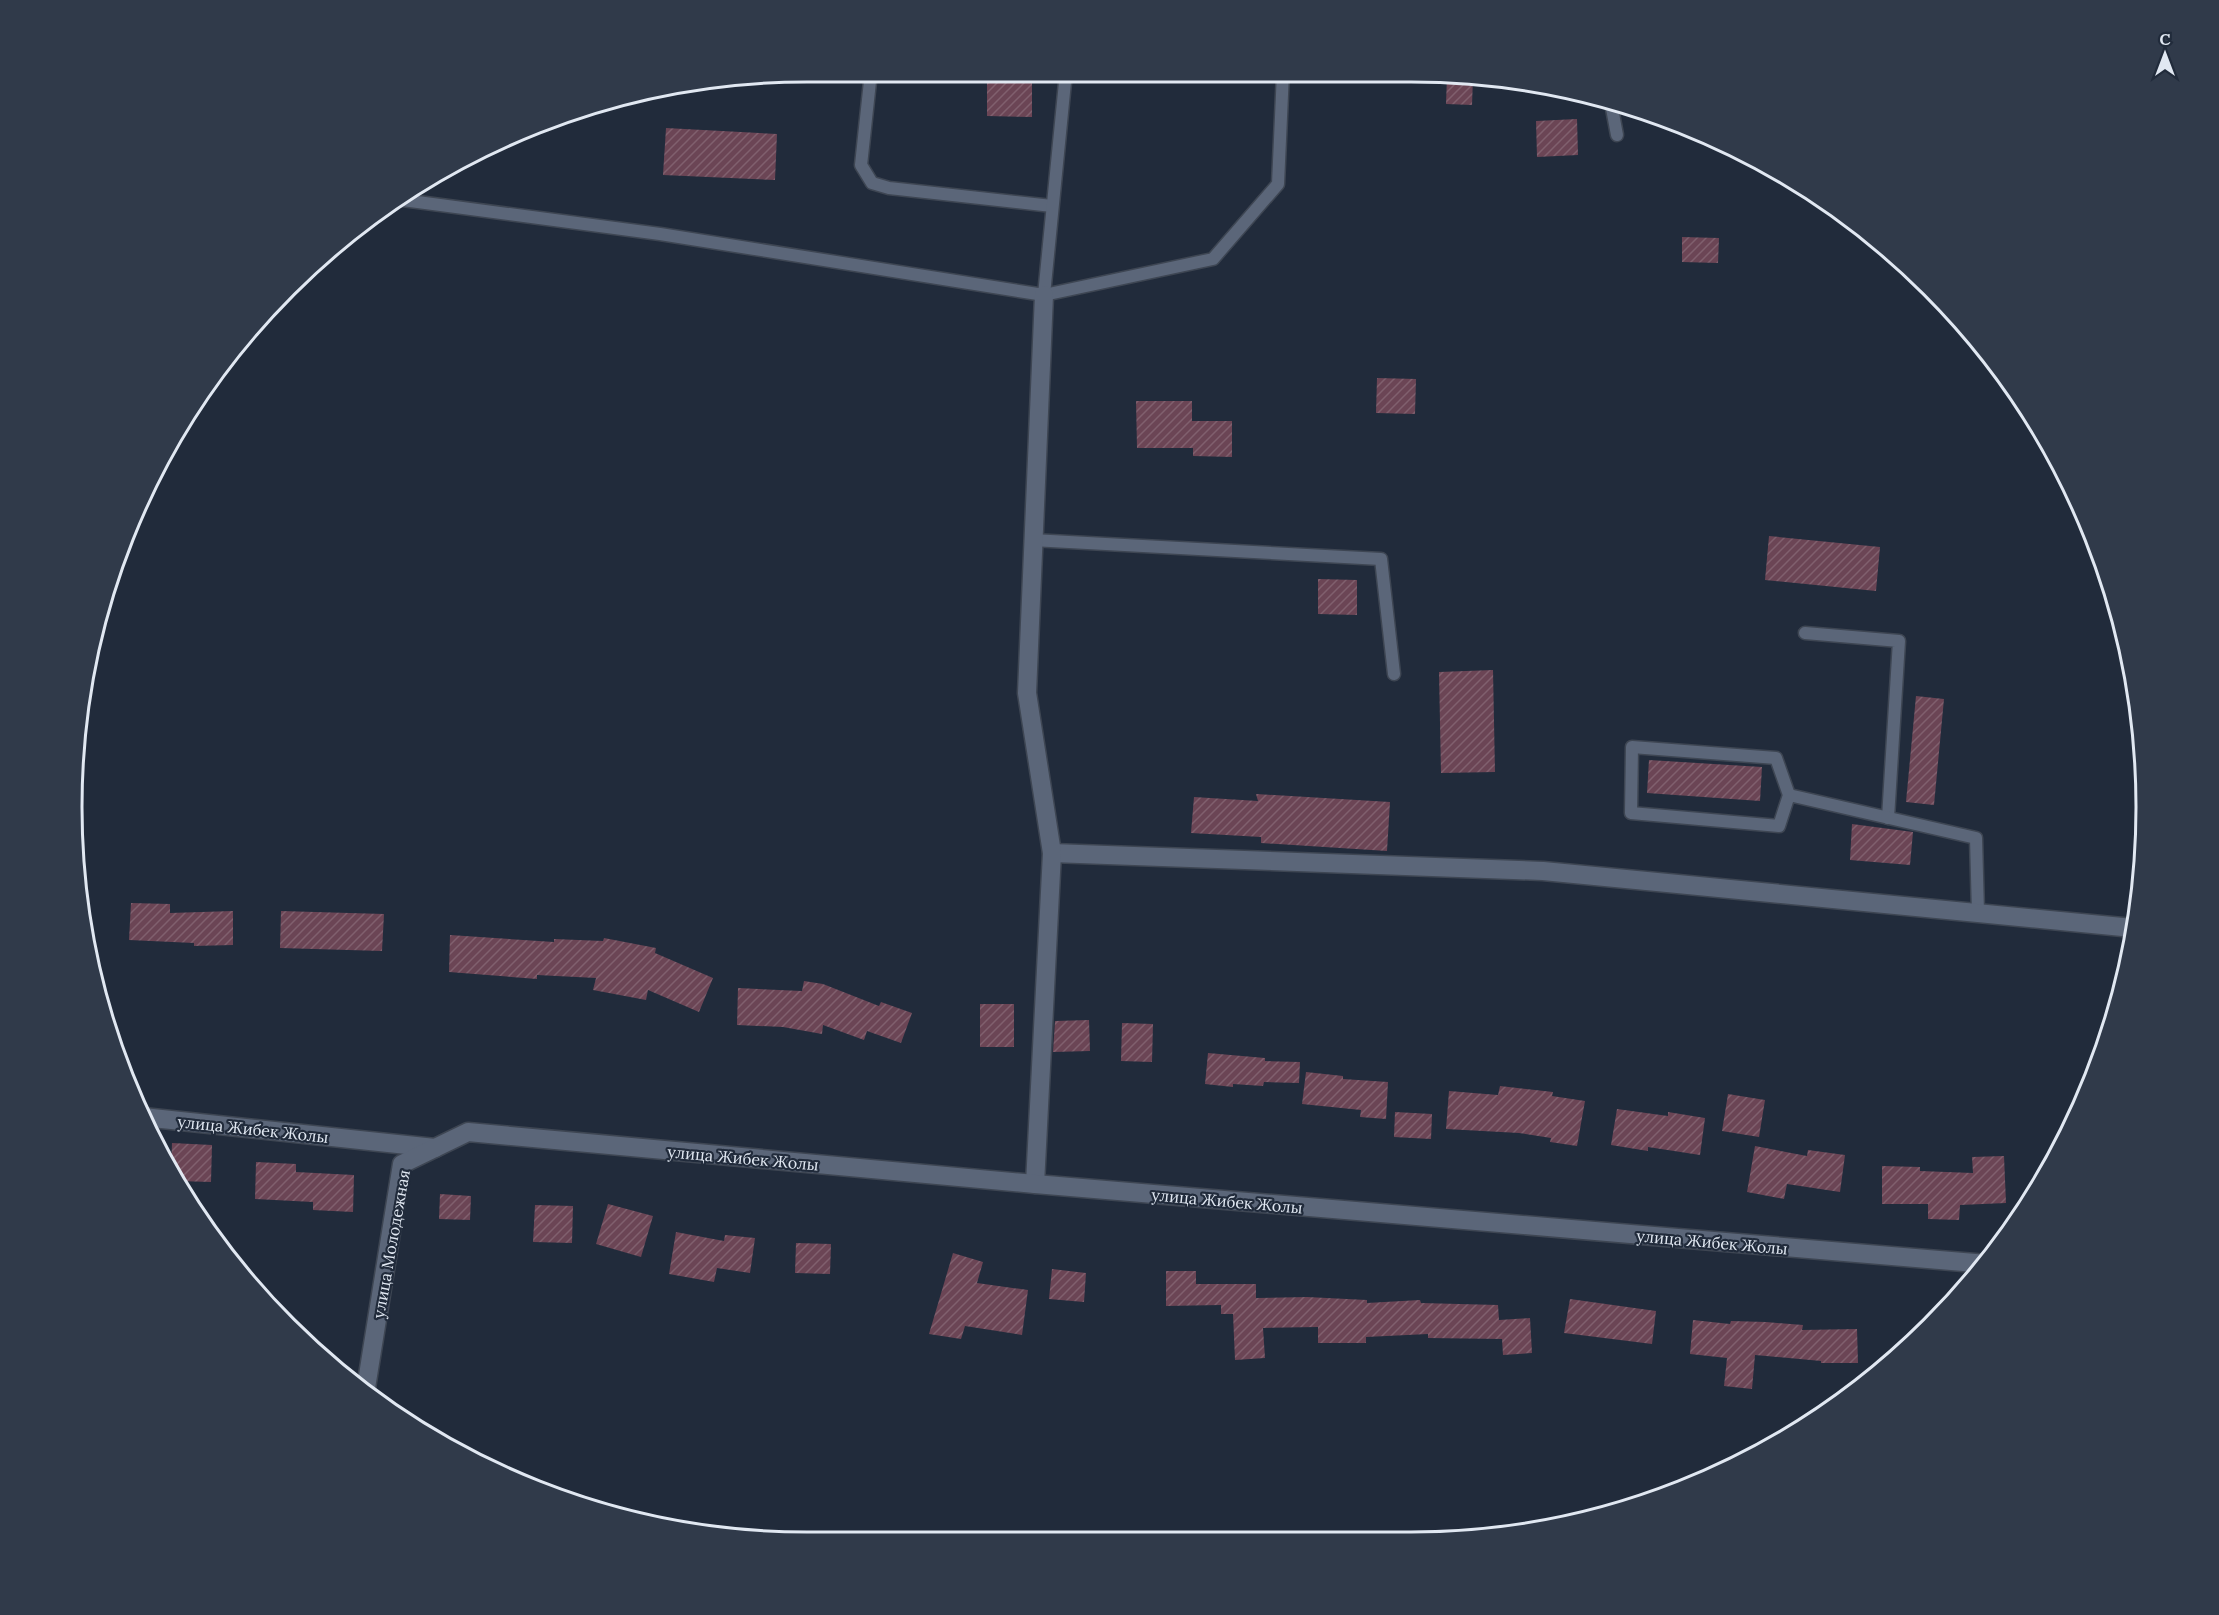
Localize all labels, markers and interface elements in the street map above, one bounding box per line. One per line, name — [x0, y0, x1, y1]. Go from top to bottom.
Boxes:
north arrow — [2135, 24, 2195, 84]
text: С — [2159, 29, 2171, 49]
street label: улица Жибек Жолы — [177, 1111, 330, 1147]
street label: улица Жибек Жолы — [667, 1141, 820, 1175]
street label: улица Молодежная — [368, 1168, 414, 1320]
street label: улица Жибек Жолы — [1151, 1184, 1304, 1218]
street label: улица Жибек Жолы — [1636, 1225, 1789, 1259]

